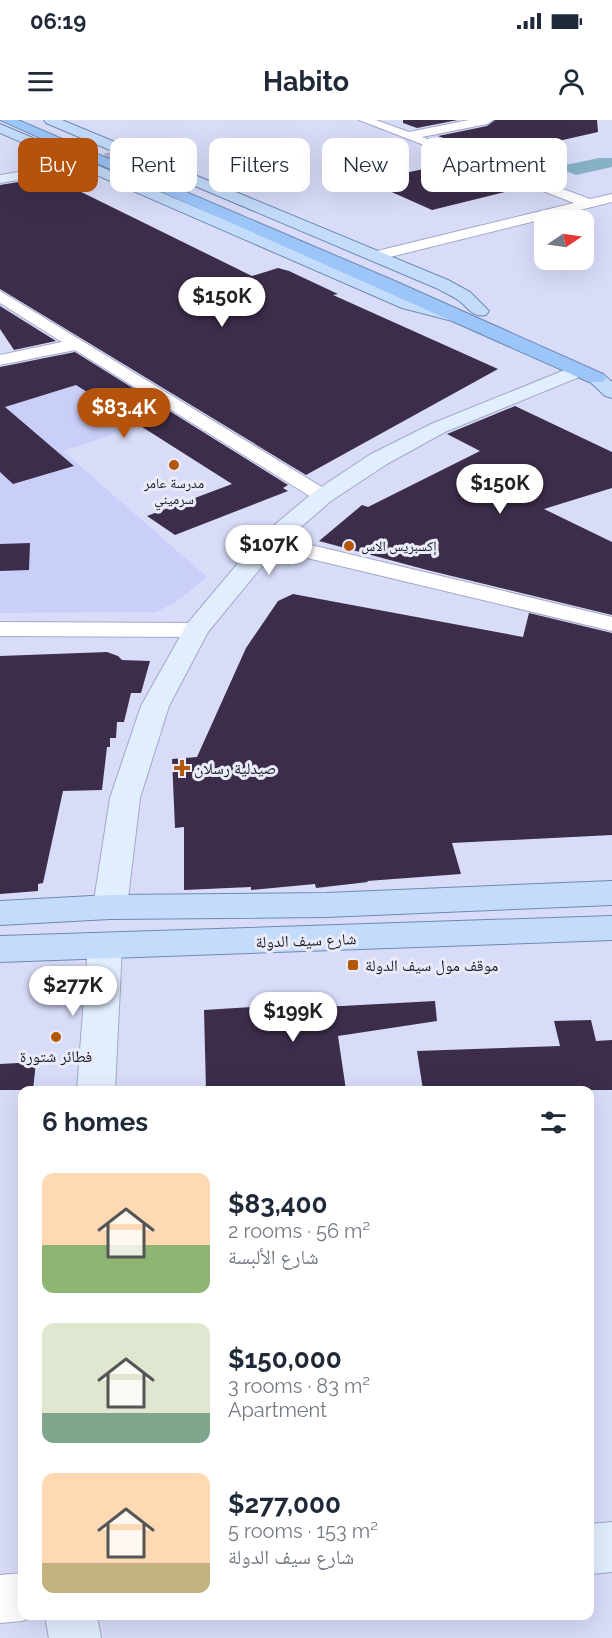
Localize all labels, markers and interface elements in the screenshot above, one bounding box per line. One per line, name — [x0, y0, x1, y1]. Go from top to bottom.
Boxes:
text: 06:19 — [30, 8, 86, 34]
icon: menu — [24, 65, 57, 98]
icon: person — [555, 65, 588, 98]
text: Habito — [263, 66, 349, 97]
chip: Buy — [18, 138, 98, 192]
chip: Rent — [110, 138, 197, 192]
chip: Filters — [209, 138, 310, 192]
chip: New — [322, 138, 409, 192]
chip: Apartment — [421, 138, 567, 192]
north arrow — [534, 210, 594, 270]
map controls — [534, 210, 594, 270]
pin: $150K — [180, 277, 264, 328]
text: $150K — [192, 284, 252, 308]
pin: $83.4K — [75, 388, 173, 439]
text: $83.4K — [91, 395, 157, 419]
marker: مدرسة عامر سرميني — [167, 458, 181, 472]
pin: $150K — [458, 464, 542, 515]
text: $150K — [470, 471, 530, 495]
place label: مدرسة عامر سرميني — [143, 475, 204, 511]
pin: $107K — [227, 525, 311, 576]
text: $107K — [239, 532, 299, 556]
place label: إكسبريس الاس — [361, 538, 437, 556]
marker: إكسبريس الاس — [342, 539, 356, 553]
place label: صيدلية رسلان — [194, 759, 276, 779]
marker: صيدلية رسلان — [175, 761, 189, 775]
street label: شارع سيف الدولة — [255, 929, 357, 953]
place label: موقف مول سيف الدولة — [365, 956, 498, 976]
marker: موقف مول سيف الدولة — [346, 958, 360, 972]
pin: $277K — [31, 966, 115, 1017]
text: $277K — [43, 973, 103, 997]
pin: $199K — [251, 992, 335, 1043]
text: $199K — [263, 999, 323, 1023]
marker: فطائر شتورة — [49, 1030, 63, 1044]
place label: فطائر شتورة — [20, 1047, 92, 1066]
icon: filters — [537, 1106, 570, 1139]
text: 6 homes — [42, 1107, 148, 1137]
text: $83,400 — [228, 1189, 328, 1219]
icon: home — [90, 1197, 162, 1269]
text: 2 rooms · 56 m² — [228, 1219, 370, 1243]
text: شارع الألبسة — [228, 1245, 319, 1269]
text: $150,000 — [228, 1344, 342, 1374]
icon: home — [90, 1347, 162, 1419]
text: 3 rooms · 83 m² — [228, 1374, 370, 1398]
text: Apartment — [228, 1398, 327, 1422]
text: $277,000 — [228, 1489, 341, 1519]
icon: home — [90, 1497, 162, 1569]
text: 5 rooms · 153 m² — [228, 1519, 378, 1543]
text: شارع سيف الدولة — [228, 1545, 354, 1569]

